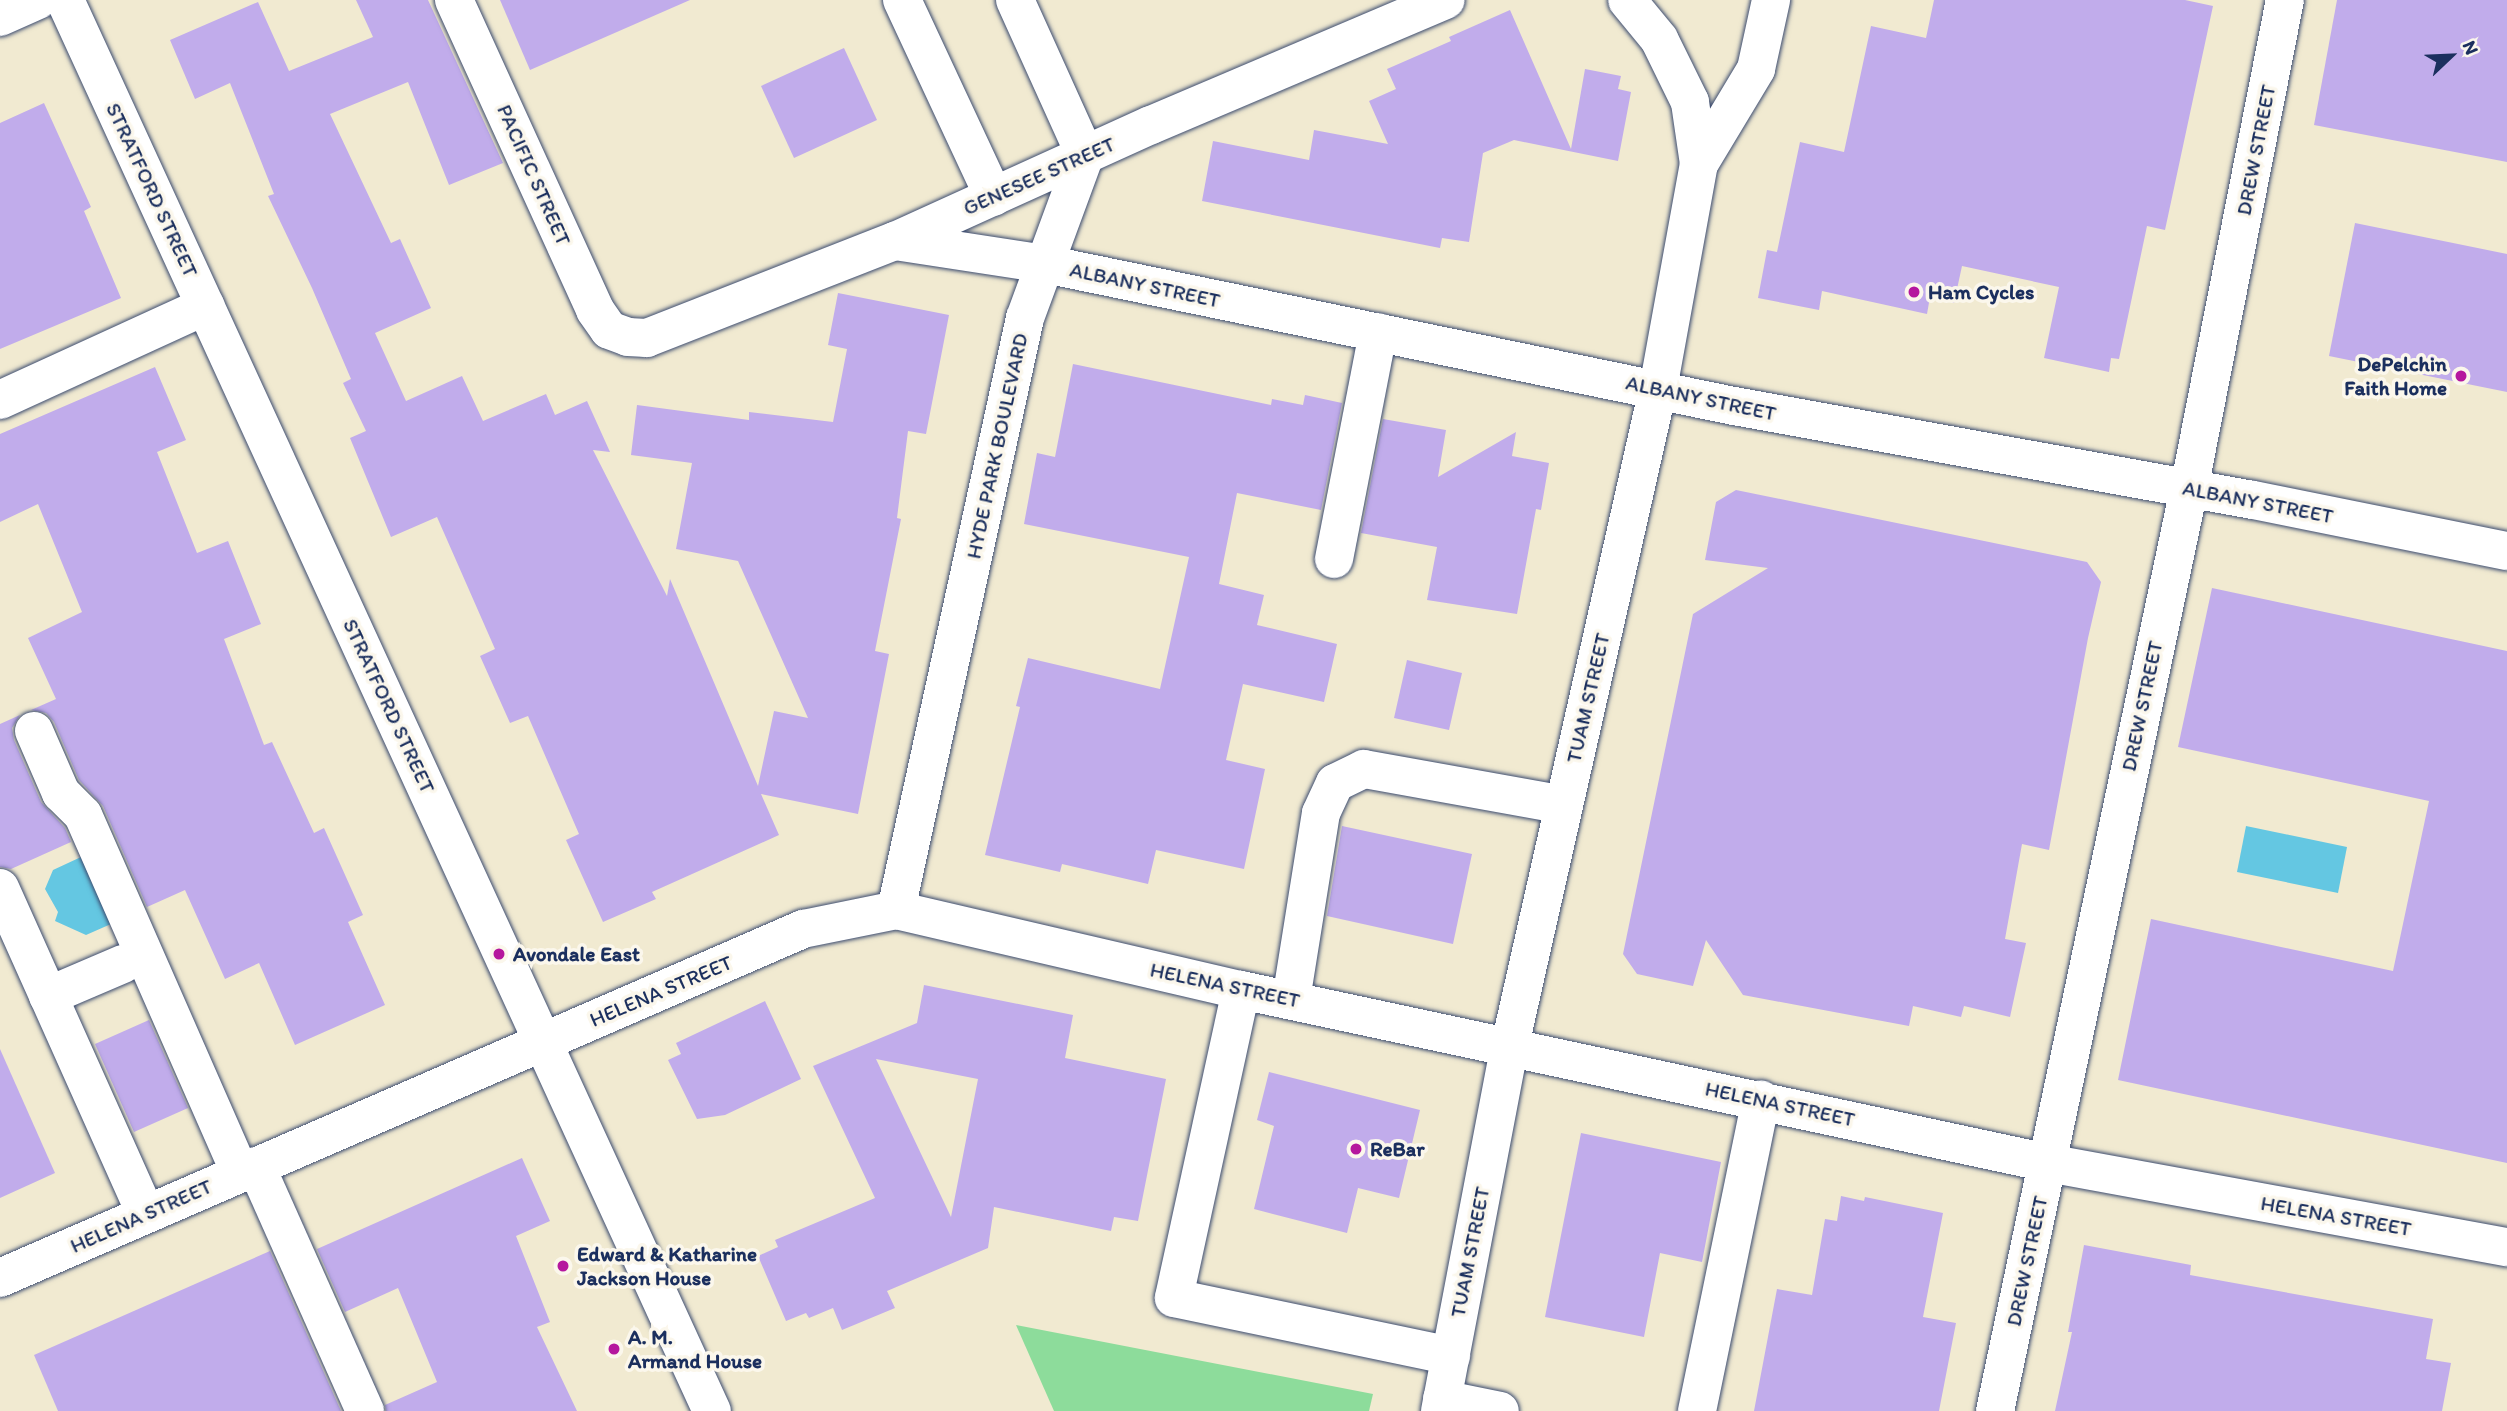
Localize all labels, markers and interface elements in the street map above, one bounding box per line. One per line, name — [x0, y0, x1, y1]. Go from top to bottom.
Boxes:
north arrow — [2416, 21, 2486, 91]
text: N — [2458, 37, 2484, 58]
street label: DREW STREET — [2231, 82, 2281, 218]
street label: STRATFORD STREET — [100, 99, 204, 281]
street label: PACIFIC STREET — [492, 100, 576, 250]
street label: GENESEE STREET — [959, 131, 1119, 221]
street label: ALBANY STREET — [1067, 257, 1223, 313]
place label: Ham Cycles — [1928, 279, 2034, 305]
marker: Ham Cycles — [1906, 284, 1922, 300]
street label: HYDE PARK BOULEVARD — [961, 331, 1033, 561]
place label: DePelchin Faith Home — [2344, 351, 2447, 401]
marker: DePelchin Faith Home — [2453, 368, 2469, 384]
street label: ALBANY STREET — [1623, 370, 1779, 426]
street label: ALBANY STREET — [2180, 475, 2336, 529]
street label: STRATFORD STREET — [337, 615, 441, 797]
street label: TUAM STREET — [1561, 631, 1615, 765]
street label: DREW STREET — [2116, 638, 2168, 774]
place label: Avondale East — [513, 941, 640, 967]
marker: Avondale East — [491, 946, 507, 962]
street label: HELENA STREET — [586, 950, 736, 1032]
street label: HELENA STREET — [1148, 957, 1302, 1013]
street label: HELENA STREET — [1703, 1076, 1857, 1132]
place label: ReBar — [1370, 1136, 1425, 1162]
marker: ReBar — [1348, 1141, 1364, 1157]
street label: HELENA STREET — [66, 1173, 216, 1259]
street label: TUAM STREET — [1445, 1185, 1495, 1319]
street label: HELENA STREET — [2259, 1190, 2413, 1242]
street label: DREW STREET — [2001, 1193, 2053, 1329]
place label: Edward & Katharine Jackson House — [577, 1241, 757, 1291]
marker: Edward & Katharine Jackson House — [555, 1258, 571, 1274]
place label: A. M. Armand House — [628, 1324, 762, 1374]
marker: A. M. Armand House — [606, 1341, 622, 1357]

